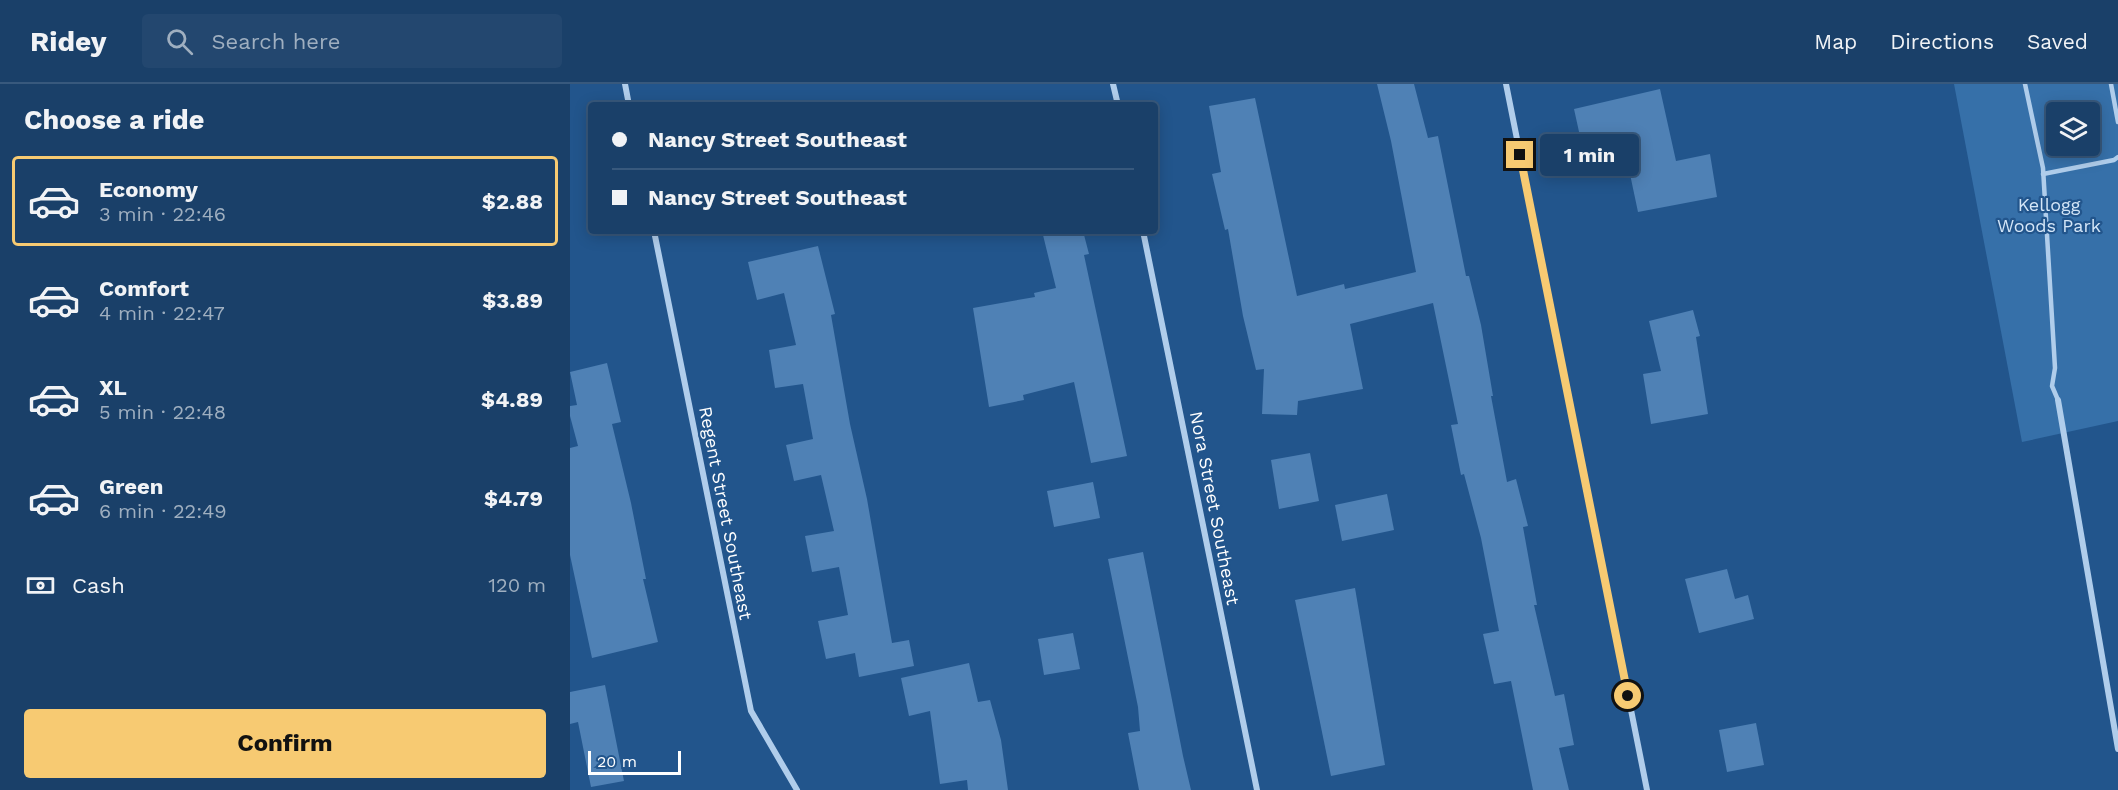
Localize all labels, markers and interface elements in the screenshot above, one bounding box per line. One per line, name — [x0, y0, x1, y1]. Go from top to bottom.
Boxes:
search box — [142, 14, 562, 68]
text: Ridey — [30, 25, 106, 58]
icon: search — [163, 25, 196, 58]
text: Search here — [211, 29, 340, 54]
text: Map — [1814, 29, 1857, 54]
text: Directions — [1890, 29, 1994, 54]
text: Saved — [2027, 29, 2088, 54]
map controls — [2046, 102, 2100, 156]
button: layers — [2046, 102, 2100, 156]
text: Choose a ride — [24, 104, 204, 136]
text: Nancy Street Southeast — [648, 127, 907, 152]
callout: 1 min — [1541, 134, 1640, 176]
route end — [1506, 141, 1533, 168]
text: 1 min — [1564, 143, 1615, 167]
icon: car — [27, 174, 81, 228]
text: Economy — [99, 177, 198, 202]
text: Nancy Street Southeast — [648, 185, 907, 210]
text: $2.88 — [482, 189, 543, 214]
park label: Kellogg Woods Park — [1997, 194, 2101, 236]
text: 3 min · 22:46 — [99, 202, 226, 226]
icon: car — [27, 273, 81, 327]
text: Comfort — [99, 276, 189, 301]
text: $3.89 — [482, 288, 543, 313]
text: 4 min · 22:47 — [99, 301, 225, 325]
icon: car — [27, 372, 81, 426]
text: XL — [99, 375, 127, 400]
text: $4.89 — [481, 387, 543, 412]
text: 5 min · 22:48 — [99, 400, 226, 424]
street label: Regent Street Southeast — [695, 405, 757, 622]
street label: Nora Street Southeast — [1186, 409, 1244, 607]
icon: car — [27, 471, 81, 525]
text: Green — [99, 474, 163, 499]
text: $4.79 — [484, 486, 543, 511]
text: 6 min · 22:49 — [99, 499, 227, 523]
icon: cash — [24, 569, 57, 602]
text: Cash — [72, 573, 125, 598]
text: 120 m — [488, 573, 546, 597]
route start — [1614, 682, 1641, 709]
button: Confirm — [24, 709, 546, 778]
scale bar — [588, 748, 681, 776]
text: 20 m — [597, 752, 637, 771]

